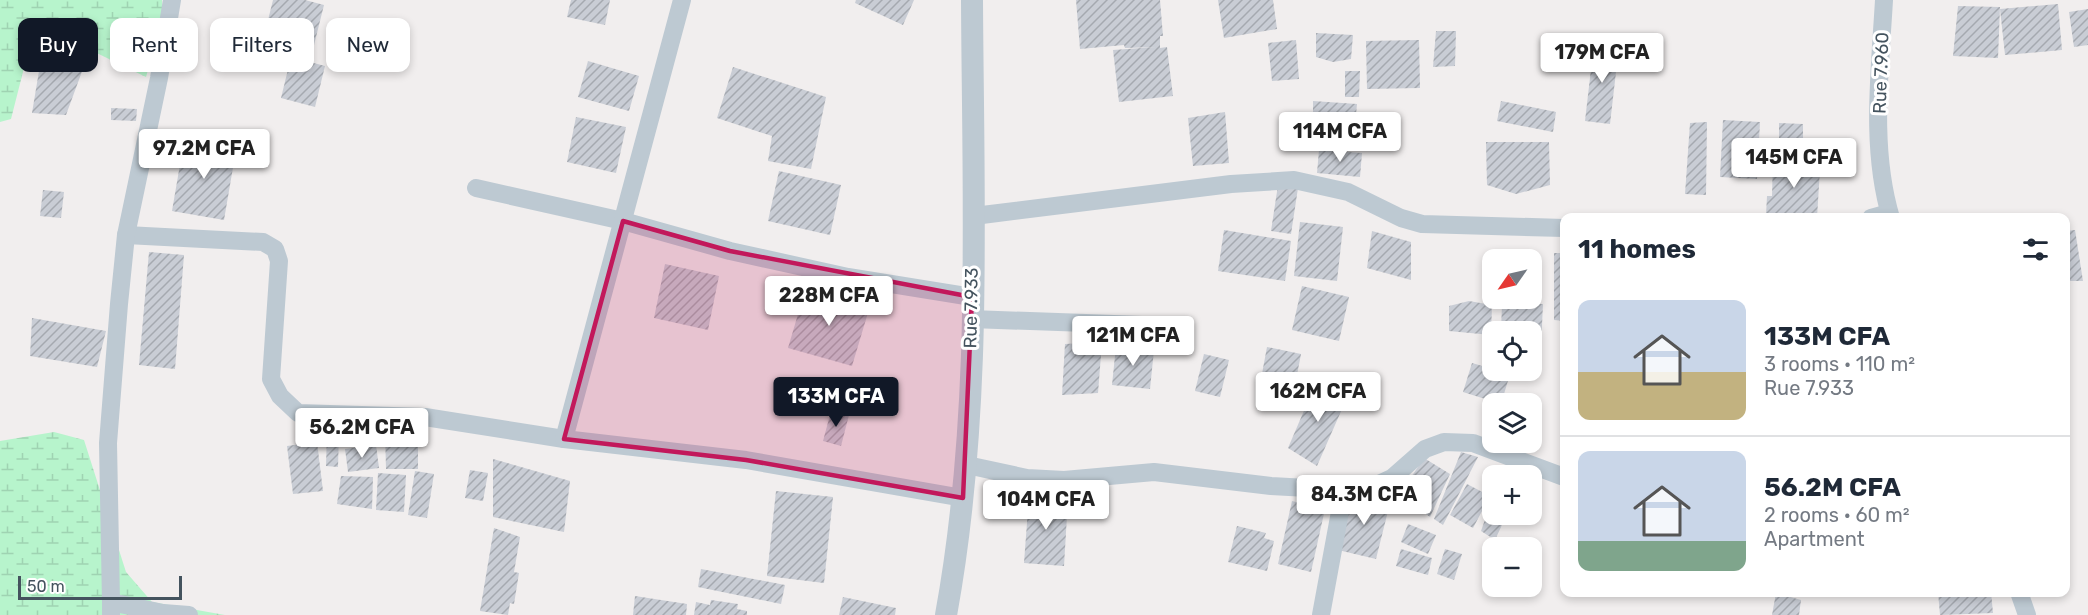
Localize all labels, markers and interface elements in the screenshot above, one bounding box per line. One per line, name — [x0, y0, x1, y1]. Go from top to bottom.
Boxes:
chip: Buy — [18, 18, 98, 72]
chip: Rent — [110, 18, 198, 72]
chip: Filters — [210, 18, 314, 72]
chip: New — [326, 18, 410, 72]
street label: Rue 7.960 — [1869, 32, 1893, 114]
pin: 179M CFA — [1540, 33, 1664, 84]
text: 179M CFA — [1555, 40, 1649, 64]
pin: 114M CFA — [1278, 112, 1402, 163]
text: 114M CFA — [1293, 119, 1387, 143]
pin: 97.2M CFA — [135, 129, 273, 180]
text: 97.2M CFA — [153, 136, 255, 160]
pin: 145M CFA — [1732, 138, 1856, 189]
text: 145M CFA — [1745, 145, 1843, 169]
icon: filters — [2019, 233, 2052, 266]
text: 11 homes — [1578, 234, 1696, 265]
north arrow — [1482, 249, 1542, 309]
map controls — [1482, 249, 1542, 597]
street label: Rue 7.933 — [959, 267, 983, 349]
pin: 228M CFA — [767, 276, 891, 327]
text: 228M CFA — [779, 283, 879, 307]
pin: 121M CFA — [1071, 316, 1195, 367]
button: locate — [1482, 321, 1542, 381]
text: 133M CFA — [1764, 321, 1890, 352]
text: 121M CFA — [1086, 323, 1180, 347]
icon: home — [1626, 324, 1698, 396]
text: 3 rooms · 110 m² — [1764, 352, 1915, 376]
pin: 162M CFA — [1256, 372, 1380, 423]
text: Rue 7.933 — [1764, 376, 1854, 400]
pin: 133M CFA — [774, 377, 898, 428]
text: 162M CFA — [1270, 379, 1366, 403]
text: 133M CFA — [787, 384, 885, 408]
button: layers — [1482, 393, 1542, 453]
pin: 56.2M CFA — [293, 408, 431, 459]
text: 56.2M CFA — [309, 415, 415, 439]
button: + — [1482, 465, 1542, 525]
text: 56.2M CFA — [1764, 472, 1901, 503]
pin: 84.3M CFA — [1295, 475, 1433, 526]
icon: home — [1626, 475, 1698, 547]
pin: 104M CFA — [984, 480, 1108, 531]
text: 84.3M CFA — [1311, 482, 1417, 506]
text: 104M CFA — [997, 487, 1095, 511]
text: 2 rooms · 60 m² — [1764, 503, 1910, 527]
text: Apartment — [1764, 527, 1865, 551]
button: − — [1482, 537, 1542, 597]
scale bar — [18, 573, 182, 600]
text: 50 m — [27, 577, 65, 596]

